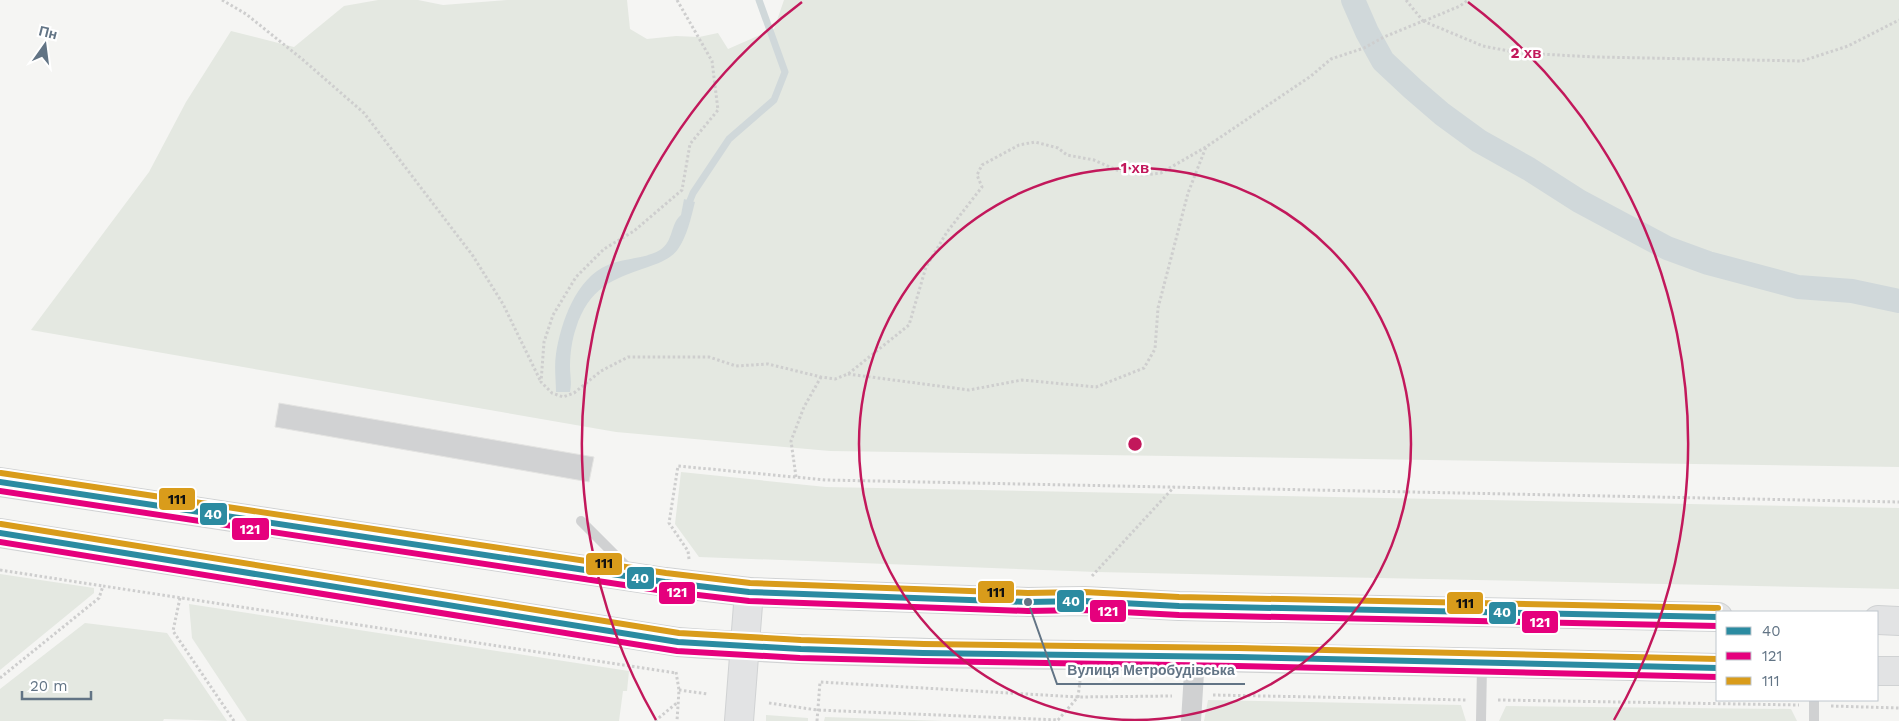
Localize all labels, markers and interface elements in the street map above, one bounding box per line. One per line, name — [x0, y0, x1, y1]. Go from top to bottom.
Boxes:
north arrow — [20, 20, 70, 70]
text: Пн — [37, 22, 59, 42]
text: 2 хв — [1511, 44, 1541, 62]
text: 1 хв — [1121, 159, 1149, 177]
centre of rings — [1126, 435, 1144, 453]
line badge: 111 — [158, 487, 196, 511]
text: 111 — [168, 491, 186, 507]
line badge: 40 — [199, 502, 228, 526]
text: 40 — [204, 506, 222, 522]
line badge: 121 — [231, 517, 270, 541]
text: 121 — [240, 521, 260, 537]
line badge: 111 — [585, 552, 623, 576]
text: 111 — [595, 555, 613, 571]
line badge: 40 — [626, 566, 655, 590]
text: 40 — [631, 570, 649, 586]
line badge: 111 — [977, 580, 1015, 604]
line badge: 121 — [658, 581, 696, 605]
text: 121 — [667, 584, 687, 600]
text: 111 — [987, 584, 1005, 600]
line badge: 40 — [1056, 589, 1085, 613]
line badge: 111 — [1446, 591, 1484, 615]
text: 40 — [1062, 593, 1080, 609]
text: 111 — [1456, 595, 1474, 611]
line badge: 121 — [1089, 599, 1127, 623]
line badge: 40 — [1488, 601, 1517, 625]
text: 121 — [1098, 603, 1118, 619]
text: 40 — [1493, 604, 1511, 620]
line badge: 121 — [1521, 610, 1559, 634]
legend — [1716, 611, 1879, 701]
text: 121 — [1530, 614, 1550, 630]
text: 40 — [1762, 622, 1781, 640]
text: 121 — [1762, 647, 1782, 665]
callout: Вулиця Метробудівська — [1057, 655, 1245, 684]
text: Вулиця Метробудівська — [1067, 662, 1235, 678]
scale bar — [22, 668, 91, 700]
text: 111 — [1762, 672, 1780, 690]
text: 20 m — [30, 677, 68, 695]

